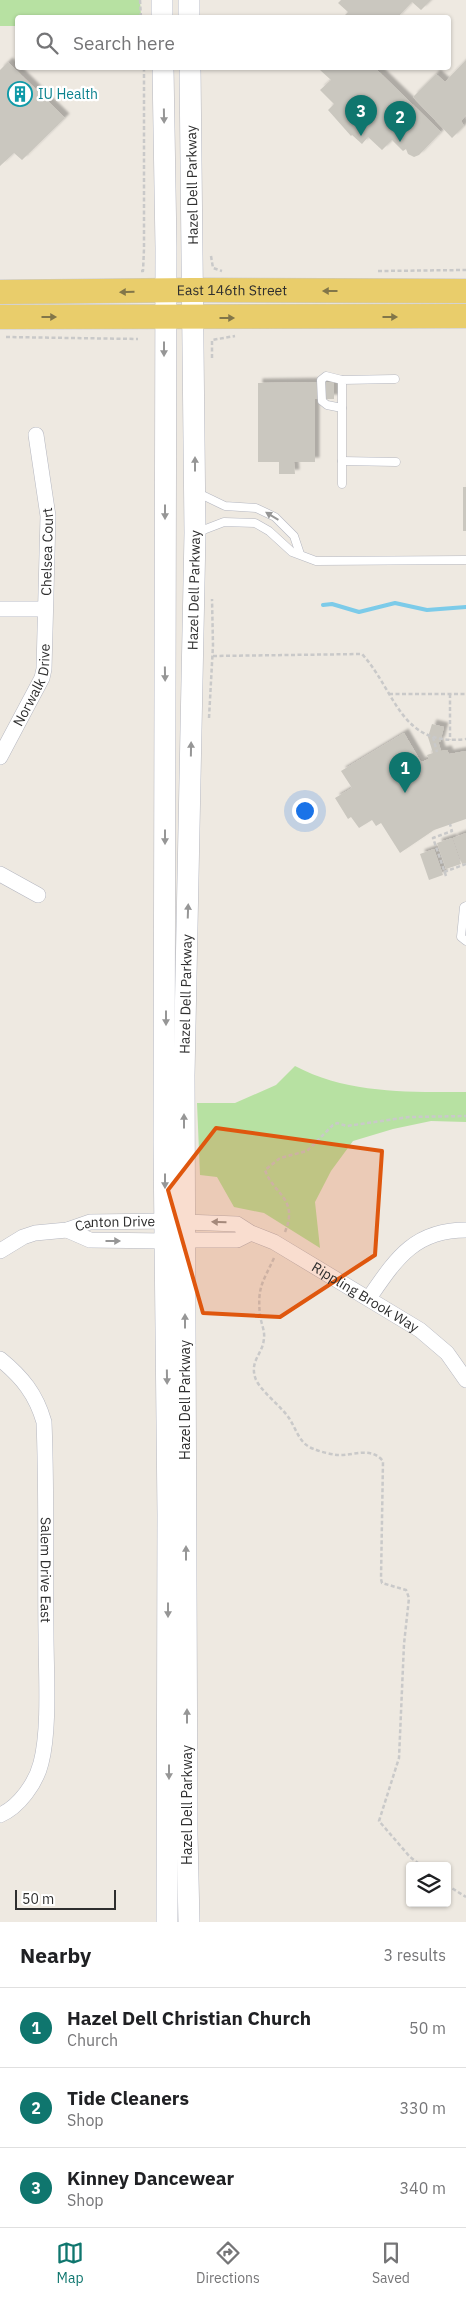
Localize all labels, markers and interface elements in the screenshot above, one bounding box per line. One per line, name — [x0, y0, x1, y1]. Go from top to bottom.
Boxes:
search box — [15, 15, 451, 70]
icon: search — [33, 29, 61, 57]
text: Search here — [73, 31, 175, 55]
building icon: IU Health — [7, 81, 33, 107]
place label: IU Health — [38, 85, 98, 103]
pin: 3 — [345, 95, 377, 136]
pin: 2 — [384, 101, 416, 142]
one-way arrow — [160, 108, 168, 124]
street label: Hazel Dell Parkway — [182, 125, 202, 245]
street label: East 146th Street — [177, 281, 287, 299]
one-way arrow — [322, 287, 338, 295]
one-way arrow — [119, 288, 135, 296]
one-way arrow — [41, 313, 57, 321]
one-way arrow — [382, 313, 398, 321]
one-way arrow — [219, 314, 235, 322]
one-way arrow — [160, 342, 168, 358]
one-way arrow — [191, 455, 199, 471]
one-way arrow — [161, 504, 169, 520]
street label: Chelsea Court — [37, 506, 57, 596]
one-way arrow — [266, 512, 279, 521]
street label: Hazel Dell Parkway — [184, 530, 204, 650]
street label: Norwalk Drive — [9, 643, 54, 729]
one-way arrow — [161, 667, 169, 683]
one-way arrow — [188, 740, 196, 756]
pin: 1 — [389, 752, 421, 793]
your location — [292, 798, 318, 824]
one-way arrow — [161, 829, 169, 845]
one-way arrow — [184, 903, 192, 919]
street label: Hazel Dell Parkway — [175, 934, 196, 1054]
one-way arrow — [162, 1010, 170, 1026]
one-way arrow — [180, 1113, 188, 1129]
one-way arrow — [161, 1173, 169, 1189]
street label: Canton Drive — [73, 1212, 156, 1236]
one-way arrow — [211, 1218, 227, 1226]
one-way arrow — [105, 1237, 121, 1245]
street label: Rippling Brook Way — [308, 1258, 422, 1336]
one-way arrow — [181, 1313, 189, 1329]
street label: Hazel Dell Parkway — [176, 1340, 194, 1460]
one-way arrow — [163, 1369, 171, 1385]
street label: Salem Drive East — [37, 1517, 55, 1623]
one-way arrow — [182, 1545, 190, 1561]
one-way arrow — [164, 1602, 172, 1618]
one-way arrow — [183, 1708, 191, 1724]
street label: Hazel Dell Parkway — [178, 1745, 196, 1865]
one-way arrow — [165, 1764, 173, 1780]
map controls — [406, 1862, 451, 1907]
button: layers — [406, 1862, 451, 1907]
scale bar — [15, 1887, 116, 1910]
text: 50 m — [22, 1890, 54, 1908]
text: Nearby — [20, 1941, 91, 1969]
text: 3 results — [383, 1945, 446, 1965]
text: Hazel Dell Christian Church — [67, 2006, 311, 2030]
text: 1 — [31, 2018, 41, 2038]
text: 50 m — [409, 2018, 446, 2038]
text: Church — [67, 2030, 118, 2050]
text: Tide Cleaners — [67, 2086, 189, 2110]
text: 2 — [31, 2098, 41, 2118]
text: 330 m — [399, 2098, 446, 2118]
text: Shop — [67, 2110, 104, 2130]
text: Kinney Dancewear — [67, 2166, 234, 2190]
text: 3 — [31, 2178, 41, 2198]
text: 340 m — [399, 2178, 446, 2198]
text: Shop — [67, 2190, 104, 2210]
tab: Map — [56, 2239, 84, 2287]
tab: Directions — [196, 2239, 260, 2287]
tab: Saved — [372, 2239, 410, 2287]

